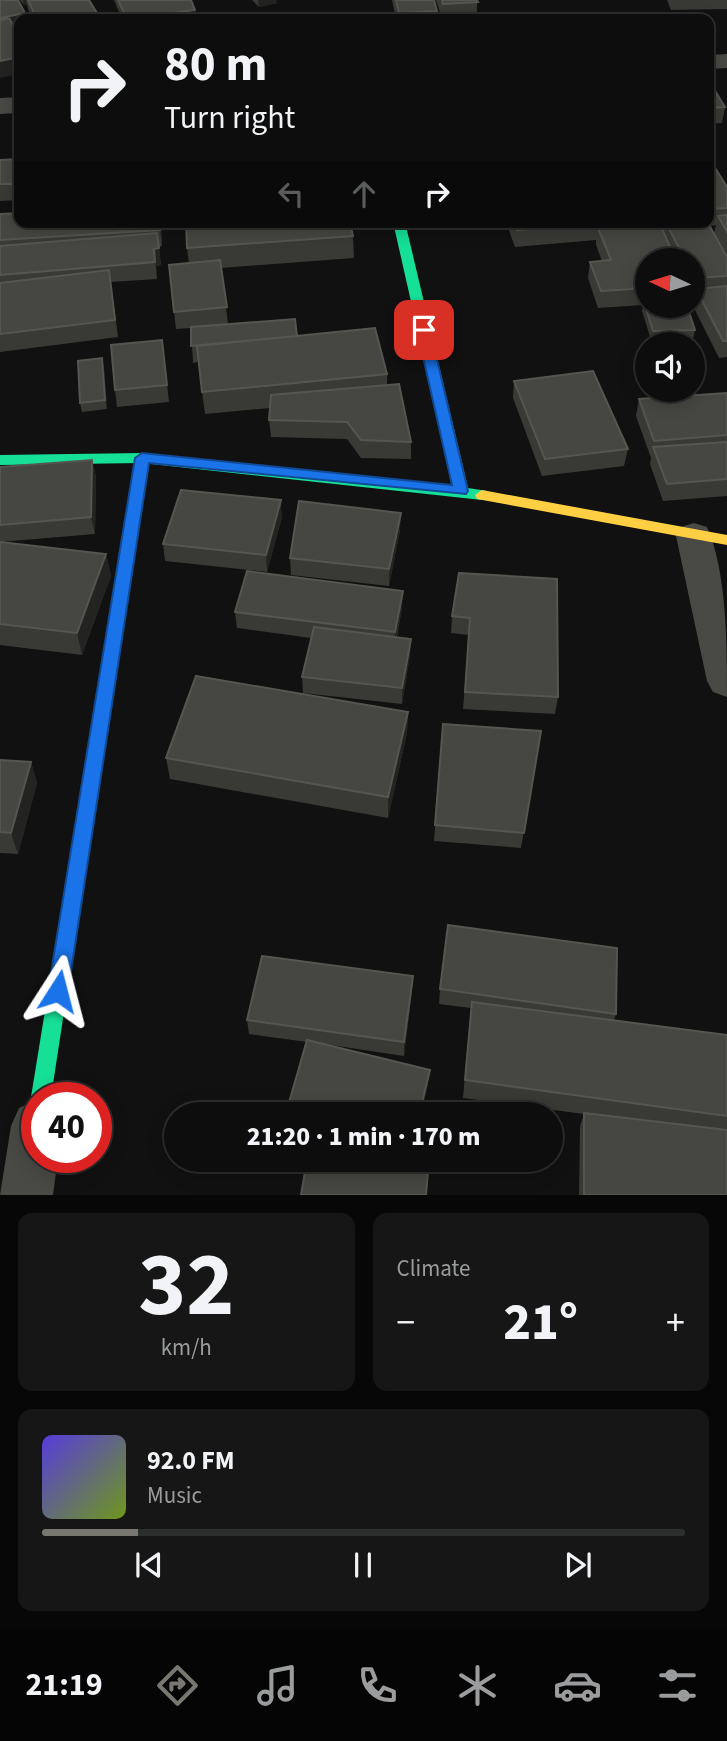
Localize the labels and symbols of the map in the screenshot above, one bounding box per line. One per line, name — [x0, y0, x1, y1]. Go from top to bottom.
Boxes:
north arrow — [635, 248, 705, 318]
pin — [394, 300, 454, 360]
position arrow — [21, 954, 95, 1028]
speed limit sign: 40 — [21, 1082, 112, 1173]

